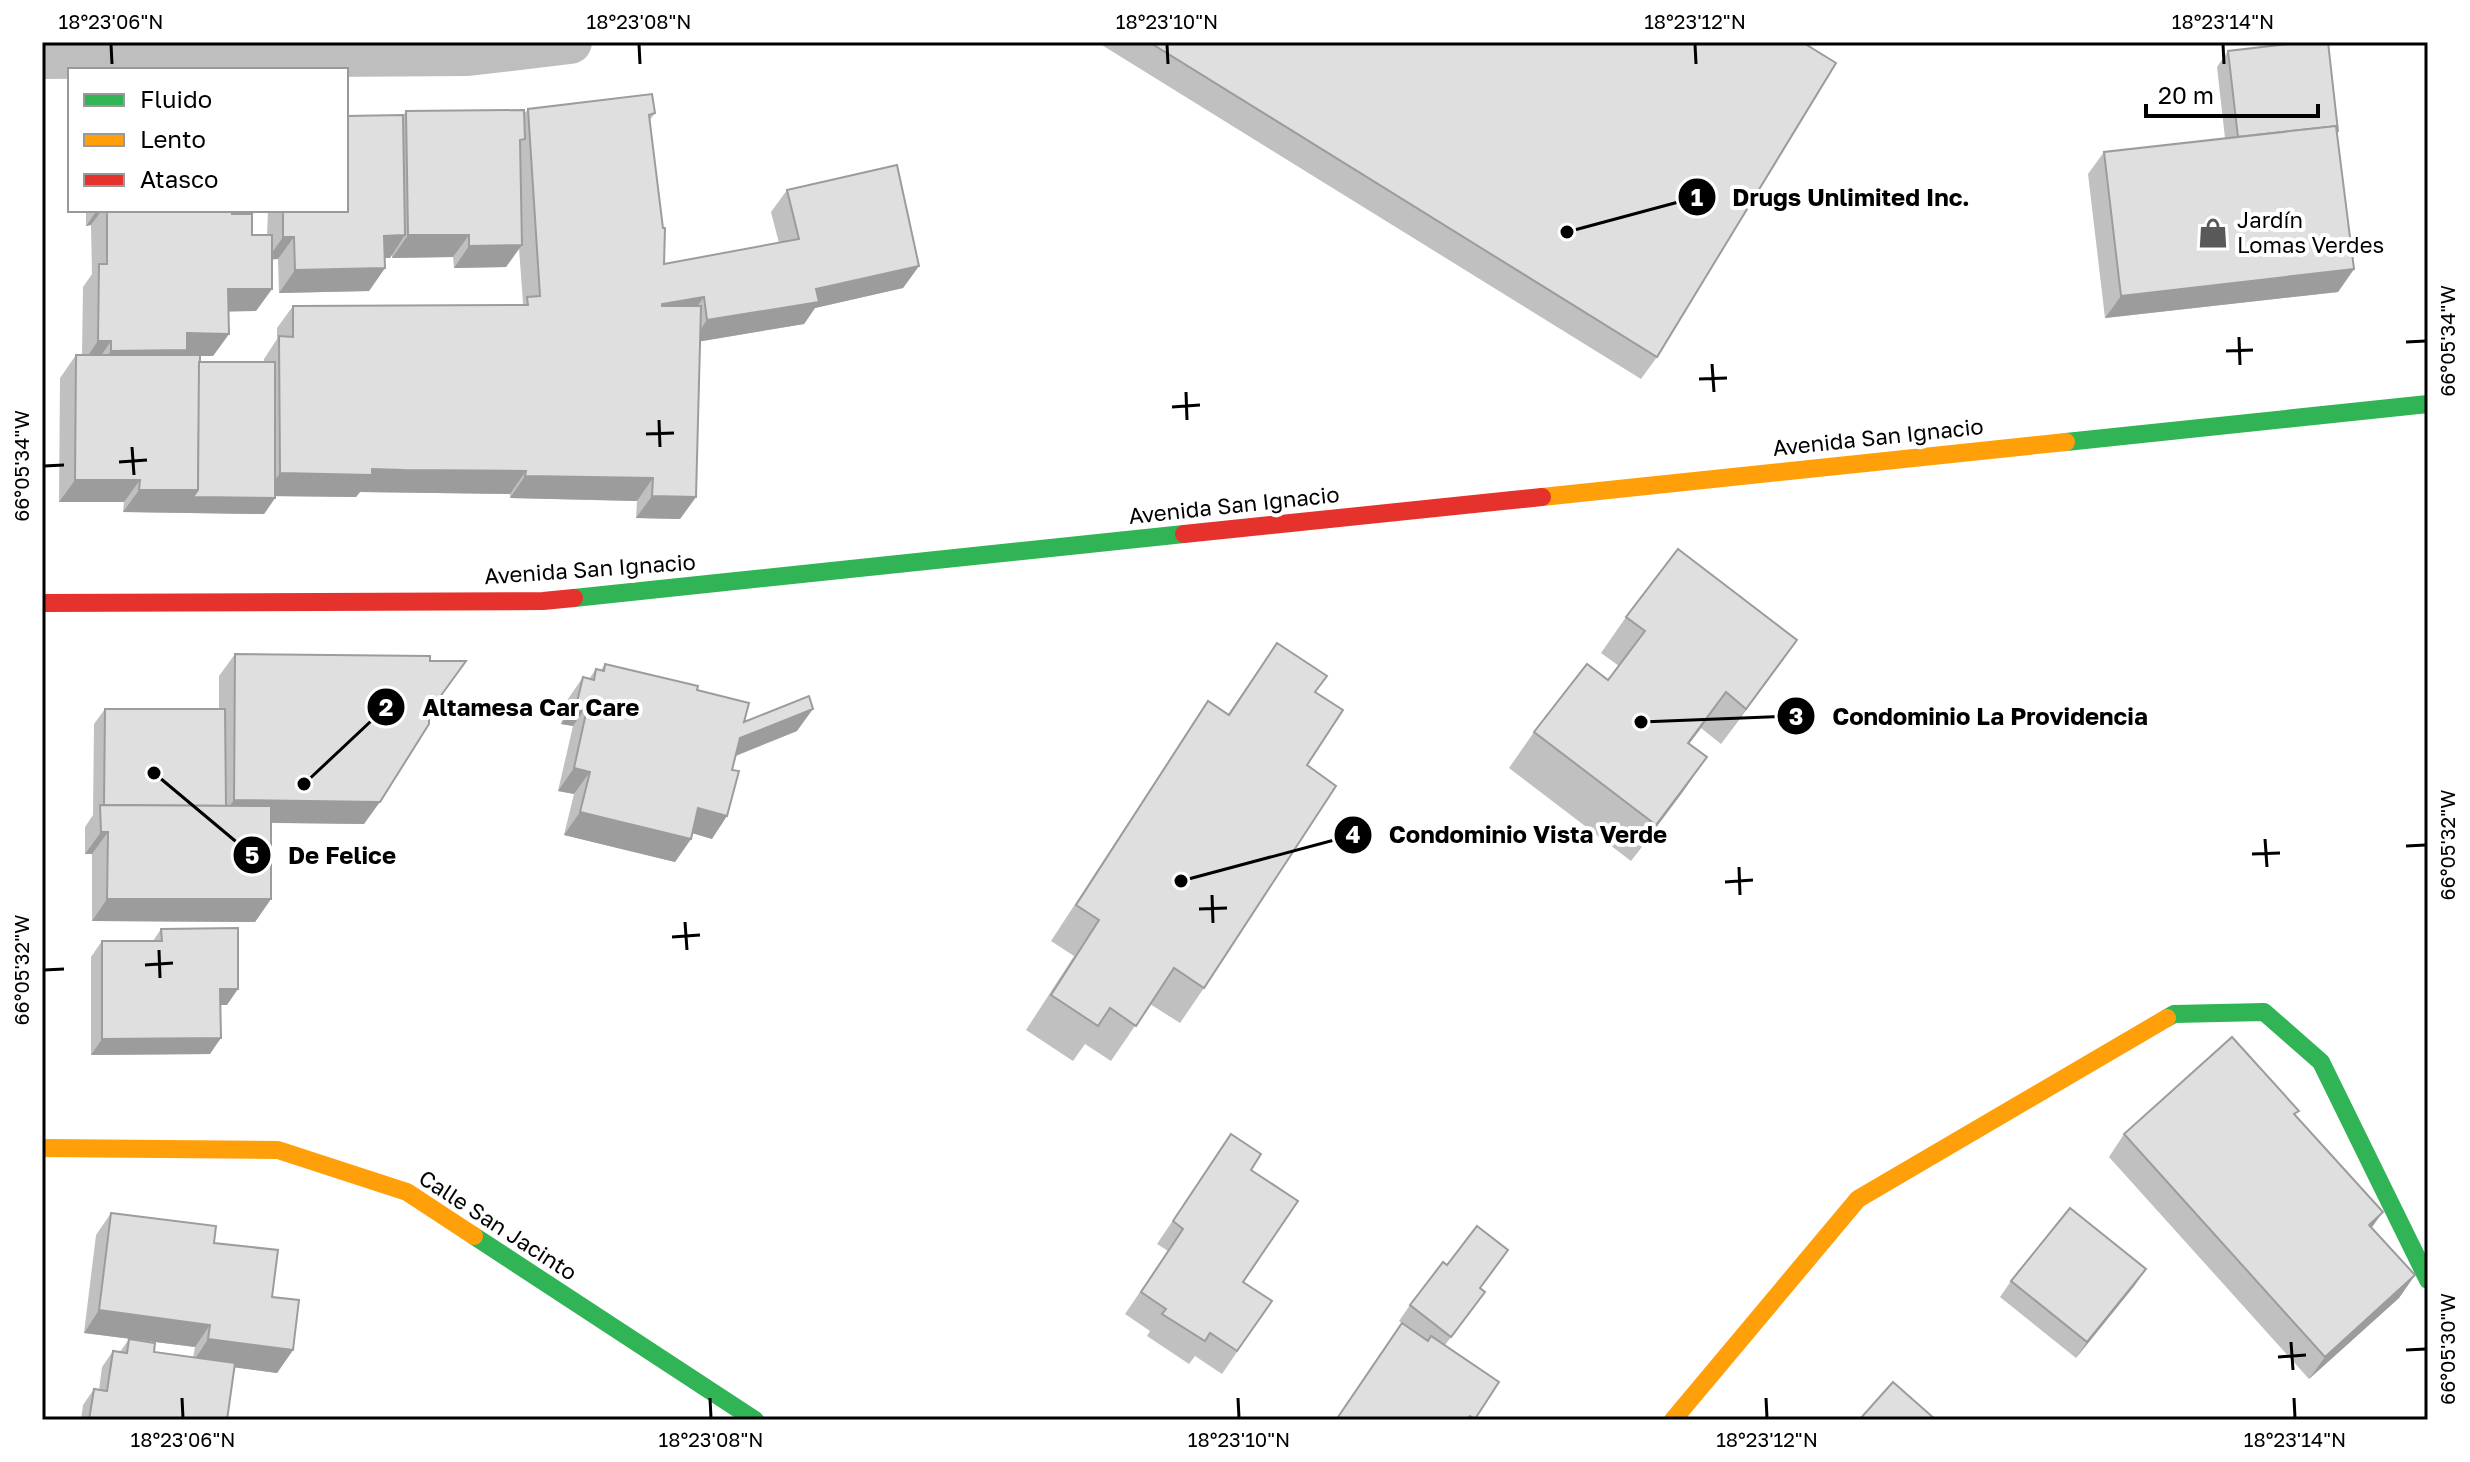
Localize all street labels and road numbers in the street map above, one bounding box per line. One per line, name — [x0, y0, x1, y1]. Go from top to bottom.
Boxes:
street label: Avenida San Ignacio — [1771, 412, 1985, 461]
street label: Avenida San Ignacio — [1127, 480, 1341, 529]
street label: Avenida San Ignacio — [483, 548, 697, 589]
street label: Calle San Jacinto — [414, 1163, 582, 1286]

